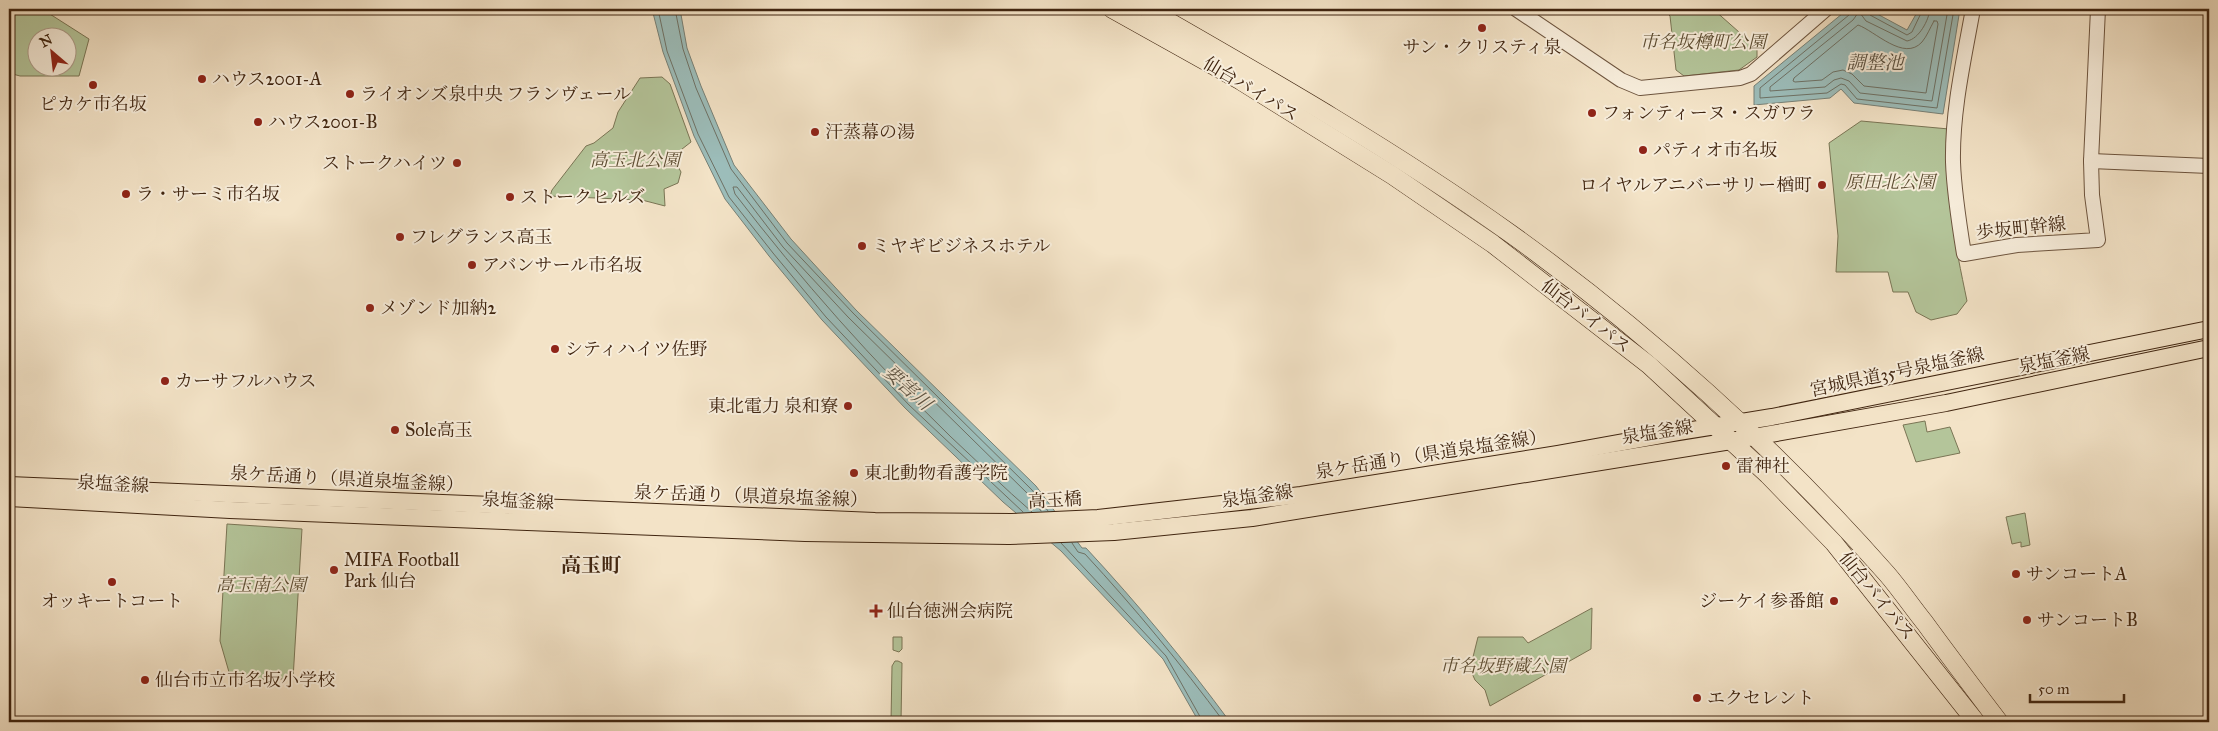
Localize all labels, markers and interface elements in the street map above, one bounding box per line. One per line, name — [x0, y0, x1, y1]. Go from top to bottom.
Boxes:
marker: サン・クリスティ泉 — [1476, 22, 1488, 34]
north arrow — [28, 28, 78, 78]
text: N — [37, 31, 55, 51]
park label: 市名坂樽町公園 — [1640, 31, 1769, 53]
place label: サン・クリスティ泉 — [1403, 36, 1561, 58]
water label: 調整池 — [1846, 51, 1905, 74]
street label: 仙台バイパス — [1199, 52, 1303, 126]
place label: ハウス2001-A — [212, 68, 322, 90]
marker: ハウス2001-A — [196, 73, 208, 85]
marker: ピカケ市名坂 — [87, 79, 99, 91]
place label: ライオンズ泉中央 フランヴェール — [360, 83, 631, 105]
marker: ライオンズ泉中央 フランヴェール — [344, 88, 356, 100]
place label: ピカケ市名坂 — [39, 93, 147, 115]
place label: フォンティーヌ・スガワラ — [1602, 102, 1816, 124]
marker: フォンティーヌ・スガワラ — [1586, 107, 1598, 119]
place label: ハウス2001-B — [268, 111, 378, 133]
marker: ハウス2001-B — [252, 116, 264, 128]
place label: 汗蒸幕の湯 — [825, 121, 915, 143]
marker: 汗蒸幕の湯 — [809, 126, 821, 138]
place label: パティオ市名坂 — [1653, 139, 1778, 161]
marker: パティオ市名坂 — [1637, 144, 1649, 156]
park label: 高玉北公園 — [590, 149, 683, 171]
place label: ストークハイツ — [322, 152, 447, 174]
marker: ストークハイツ — [451, 157, 463, 169]
park label: 原田北公園 — [1845, 171, 1938, 193]
place label: ロイヤルアニバーサリー楢町 — [1580, 174, 1812, 196]
marker: ロイヤルアニバーサリー楢町 — [1816, 179, 1828, 191]
place label: ラ・サーミ市名坂 — [136, 183, 280, 205]
place label: ストークヒルズ — [520, 186, 645, 208]
marker: ラ・サーミ市名坂 — [120, 188, 132, 200]
marker: ストークヒルズ — [504, 191, 516, 203]
street label: 歩坂町幹線 — [1975, 212, 2067, 244]
place label: フレグランス高玉 — [410, 226, 552, 248]
marker: フレグランス高玉 — [394, 231, 406, 243]
place label: ミヤギビジネスホテル — [872, 235, 1051, 257]
marker: ミヤギビジネスホテル — [856, 240, 868, 252]
place label: アバンサール市名坂 — [482, 254, 642, 276]
marker: アバンサール市名坂 — [466, 259, 478, 271]
street label: 仙台バイパス — [1537, 274, 1635, 358]
place label: メゾンド加納2 — [380, 297, 496, 319]
marker: メゾンド加納2 — [364, 302, 376, 314]
place label: シティハイツ佐野 — [565, 338, 708, 360]
street label: 泉塩釜線 — [2017, 342, 2091, 378]
marker: シティハイツ佐野 — [549, 343, 561, 355]
street label: 宮城県道35号泉塩釜線 — [1808, 343, 1986, 401]
water label: 要害川 — [879, 360, 938, 416]
place label: カーサフルハウス — [175, 370, 316, 392]
marker: カーサフルハウス — [159, 375, 171, 387]
place label: 東北電力 泉和寮 — [708, 395, 838, 417]
marker: 東北電力 泉和寮 — [842, 400, 854, 412]
street label: 泉塩釜線 — [1620, 416, 1694, 448]
place label: Sole高玉 — [405, 419, 473, 441]
marker: Sole高玉 — [389, 424, 401, 436]
street label: 泉ケ岳通り（県道泉塩釜線） — [1314, 425, 1548, 483]
place label: 雷神社 — [1736, 455, 1790, 477]
marker: 雷神社 — [1720, 460, 1732, 472]
street label: 泉ケ岳通り（県道泉塩釜線） — [230, 462, 464, 496]
place label: 東北動物看護学院 — [864, 462, 1008, 484]
marker: 東北動物看護学院 — [848, 467, 860, 479]
street label: 泉塩釜線 — [76, 471, 150, 497]
street label: 泉塩釜線 — [1220, 480, 1294, 512]
street label: 泉ケ岳通り（県道泉塩釜線） — [634, 481, 868, 511]
street label: 泉塩釜線 — [481, 488, 555, 514]
street label: 高玉橋 — [1027, 488, 1083, 512]
street label: 仙台バイパス — [1835, 547, 1919, 645]
place label: MIFA Football Park 仙台 — [344, 549, 460, 592]
district label: 高玉町 — [561, 553, 622, 577]
place label: サンコートA — [2026, 563, 2127, 585]
marker: MIFA Football Park 仙台 — [328, 564, 340, 576]
marker: サンコートA — [2010, 568, 2022, 580]
park label: 高玉南公園 — [216, 574, 309, 596]
marker: オッキートコート — [106, 576, 118, 588]
place label: オッキートコート — [41, 590, 183, 612]
place label: ジーケイ参番館 — [1699, 590, 1824, 612]
marker: ジーケイ参番館 — [1828, 595, 1840, 607]
place label: 仙台徳洲会病院 — [887, 600, 1013, 622]
marker: 仙台徳洲会病院 — [869, 604, 883, 618]
place label: サンコートB — [2037, 609, 2138, 631]
marker: サンコートB — [2021, 614, 2033, 626]
park label: 市名坂野蔵公園 — [1440, 655, 1569, 677]
place label: 仙台市立市名坂小学校 — [155, 669, 335, 691]
scale bar — [2030, 671, 2124, 703]
marker: 仙台市立市名坂小学校 — [139, 674, 151, 686]
text: 50 m — [2038, 680, 2070, 698]
place label: エクセレント — [1707, 687, 1815, 709]
marker: エクセレント — [1691, 692, 1703, 704]

